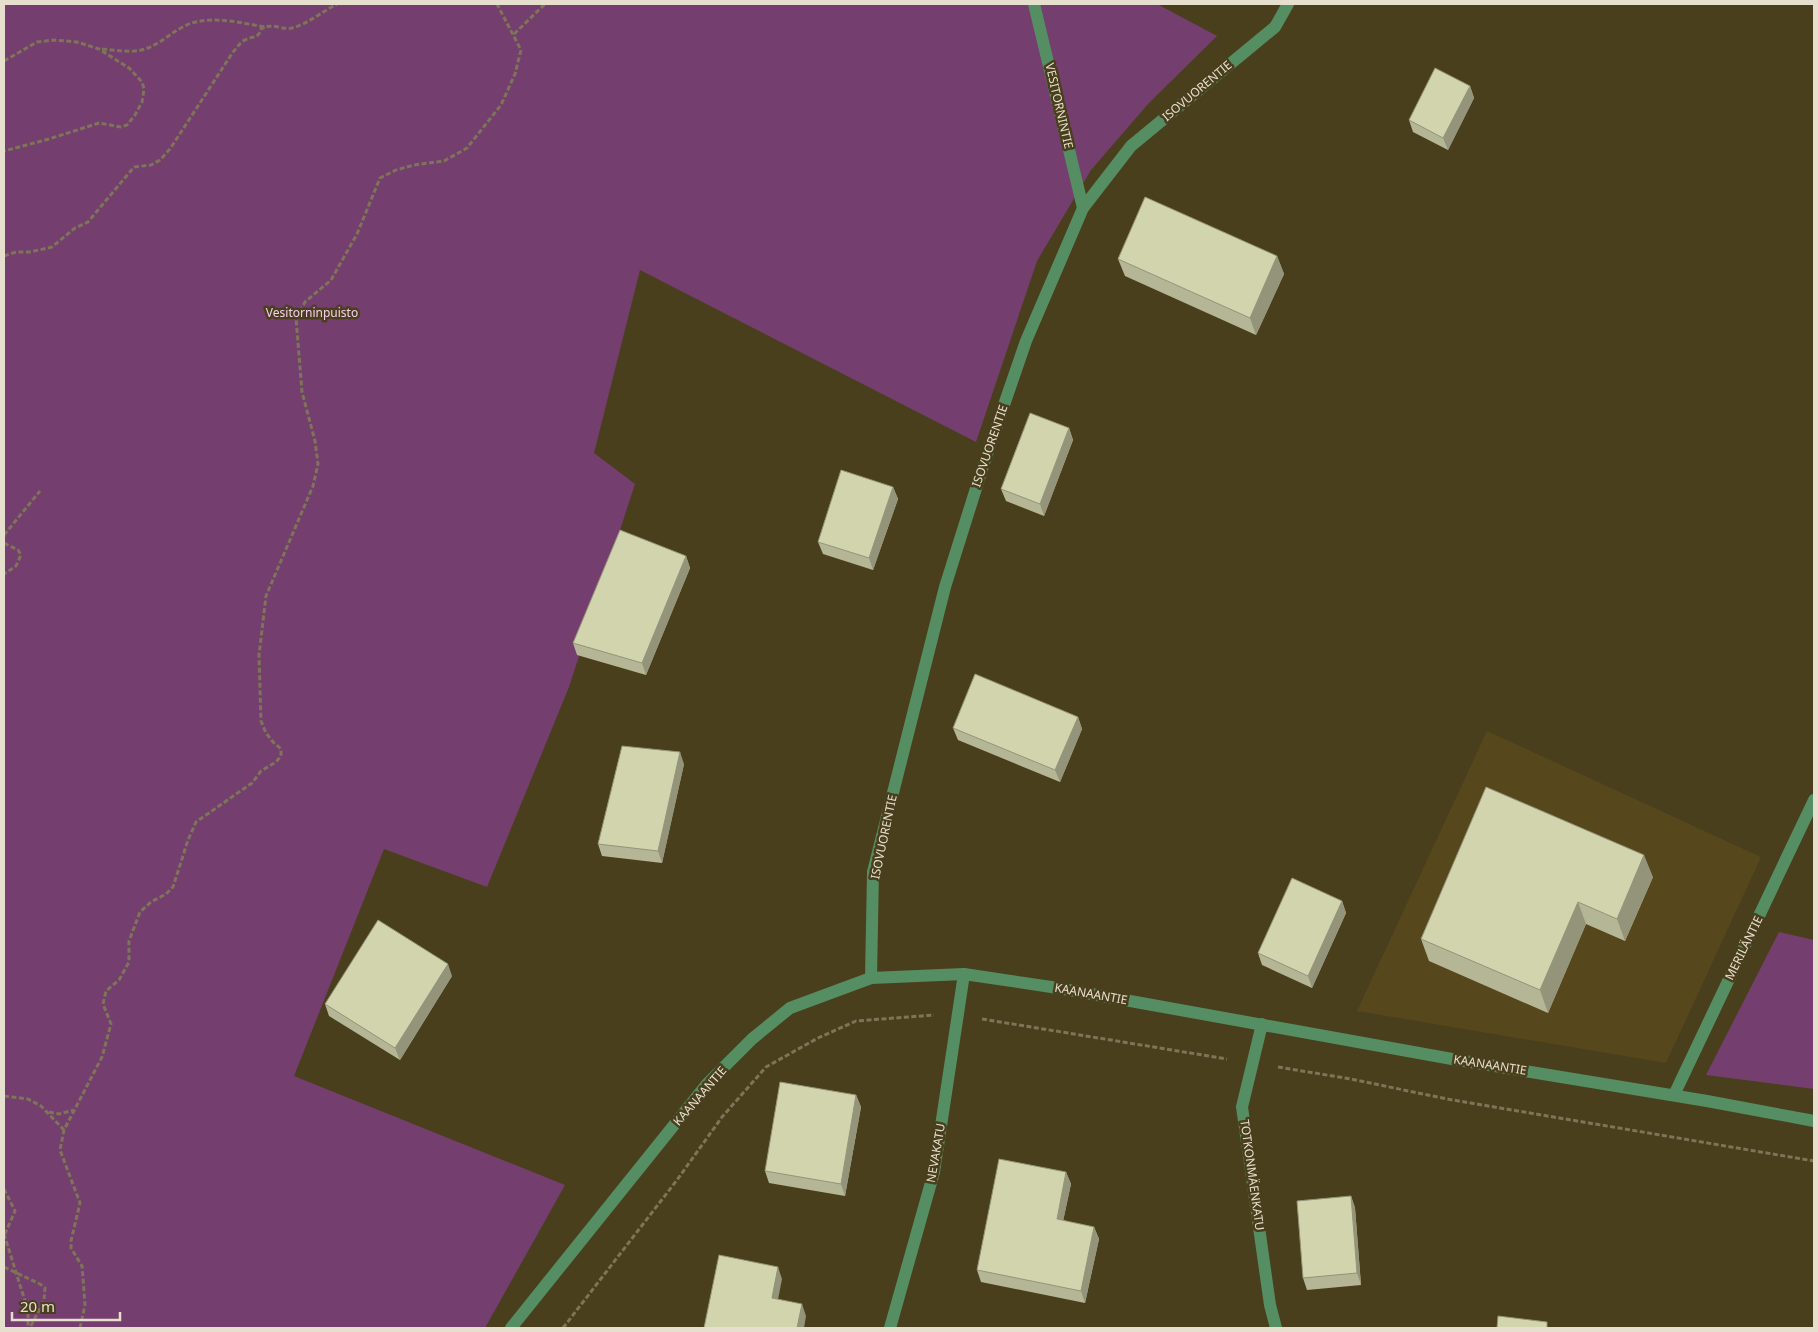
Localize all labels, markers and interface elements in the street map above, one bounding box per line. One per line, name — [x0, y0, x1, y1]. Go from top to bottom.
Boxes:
street label: ISOVUORENTIE — [1158, 56, 1235, 125]
street label: VESITORNINTIE — [1041, 61, 1078, 150]
park label: Vesitorninpuisto — [266, 304, 358, 321]
street label: ISOVUORENTIE — [968, 402, 1012, 489]
street label: ISOVUORENTIE — [866, 793, 901, 881]
street label: MERILÄNTIE — [1721, 913, 1766, 983]
street label: KAANAANTIE — [1053, 979, 1129, 1008]
street label: KAANAANTIE — [1452, 1050, 1528, 1079]
street label: KAANAANTIE — [669, 1062, 730, 1129]
street label: TOTKONMÄENKATU — [1236, 1118, 1269, 1231]
street label: NEVAKATU — [922, 1122, 949, 1184]
scale bar — [12, 1290, 120, 1322]
text: 20 m — [20, 1296, 55, 1316]

